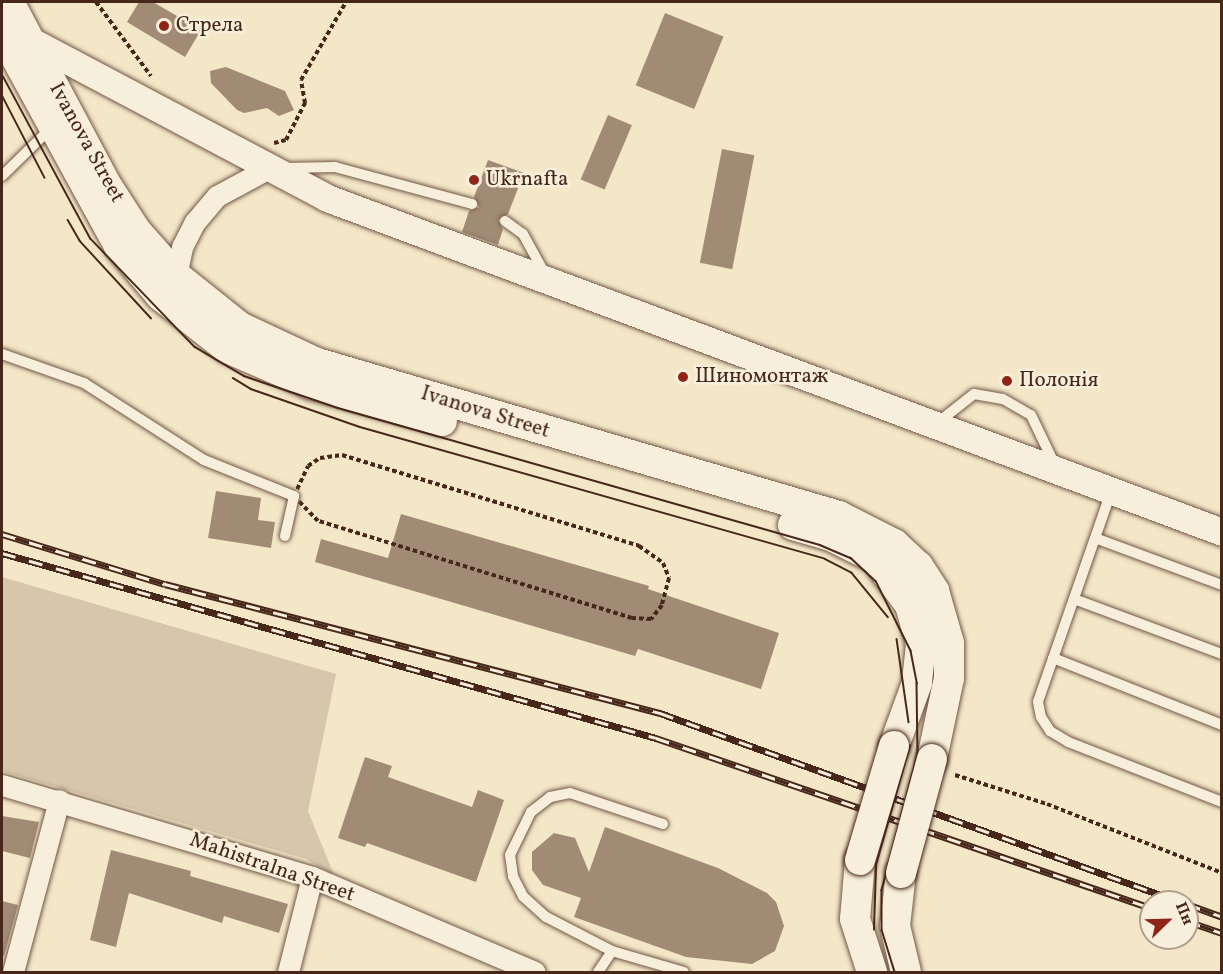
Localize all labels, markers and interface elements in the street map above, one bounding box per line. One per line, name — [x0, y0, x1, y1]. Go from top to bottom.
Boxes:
place label: Стрела — [176, 13, 243, 39]
marker: Стрела — [157, 19, 171, 33]
street label: Ivanova Street — [43, 79, 129, 207]
place label: Ukrnafta — [486, 167, 568, 193]
marker: Ukrnafta — [467, 173, 481, 187]
place label: Шиномонтаж — [695, 364, 828, 390]
place label: Полонія — [1019, 368, 1098, 394]
marker: Шиномонтаж — [676, 370, 690, 384]
marker: Полонія — [1000, 374, 1014, 388]
street label: Ivanova Street — [418, 381, 552, 445]
street label: Mahistralna Street — [186, 828, 358, 908]
north arrow — [1139, 890, 1199, 950]
text: Пн — [1169, 899, 1198, 929]

